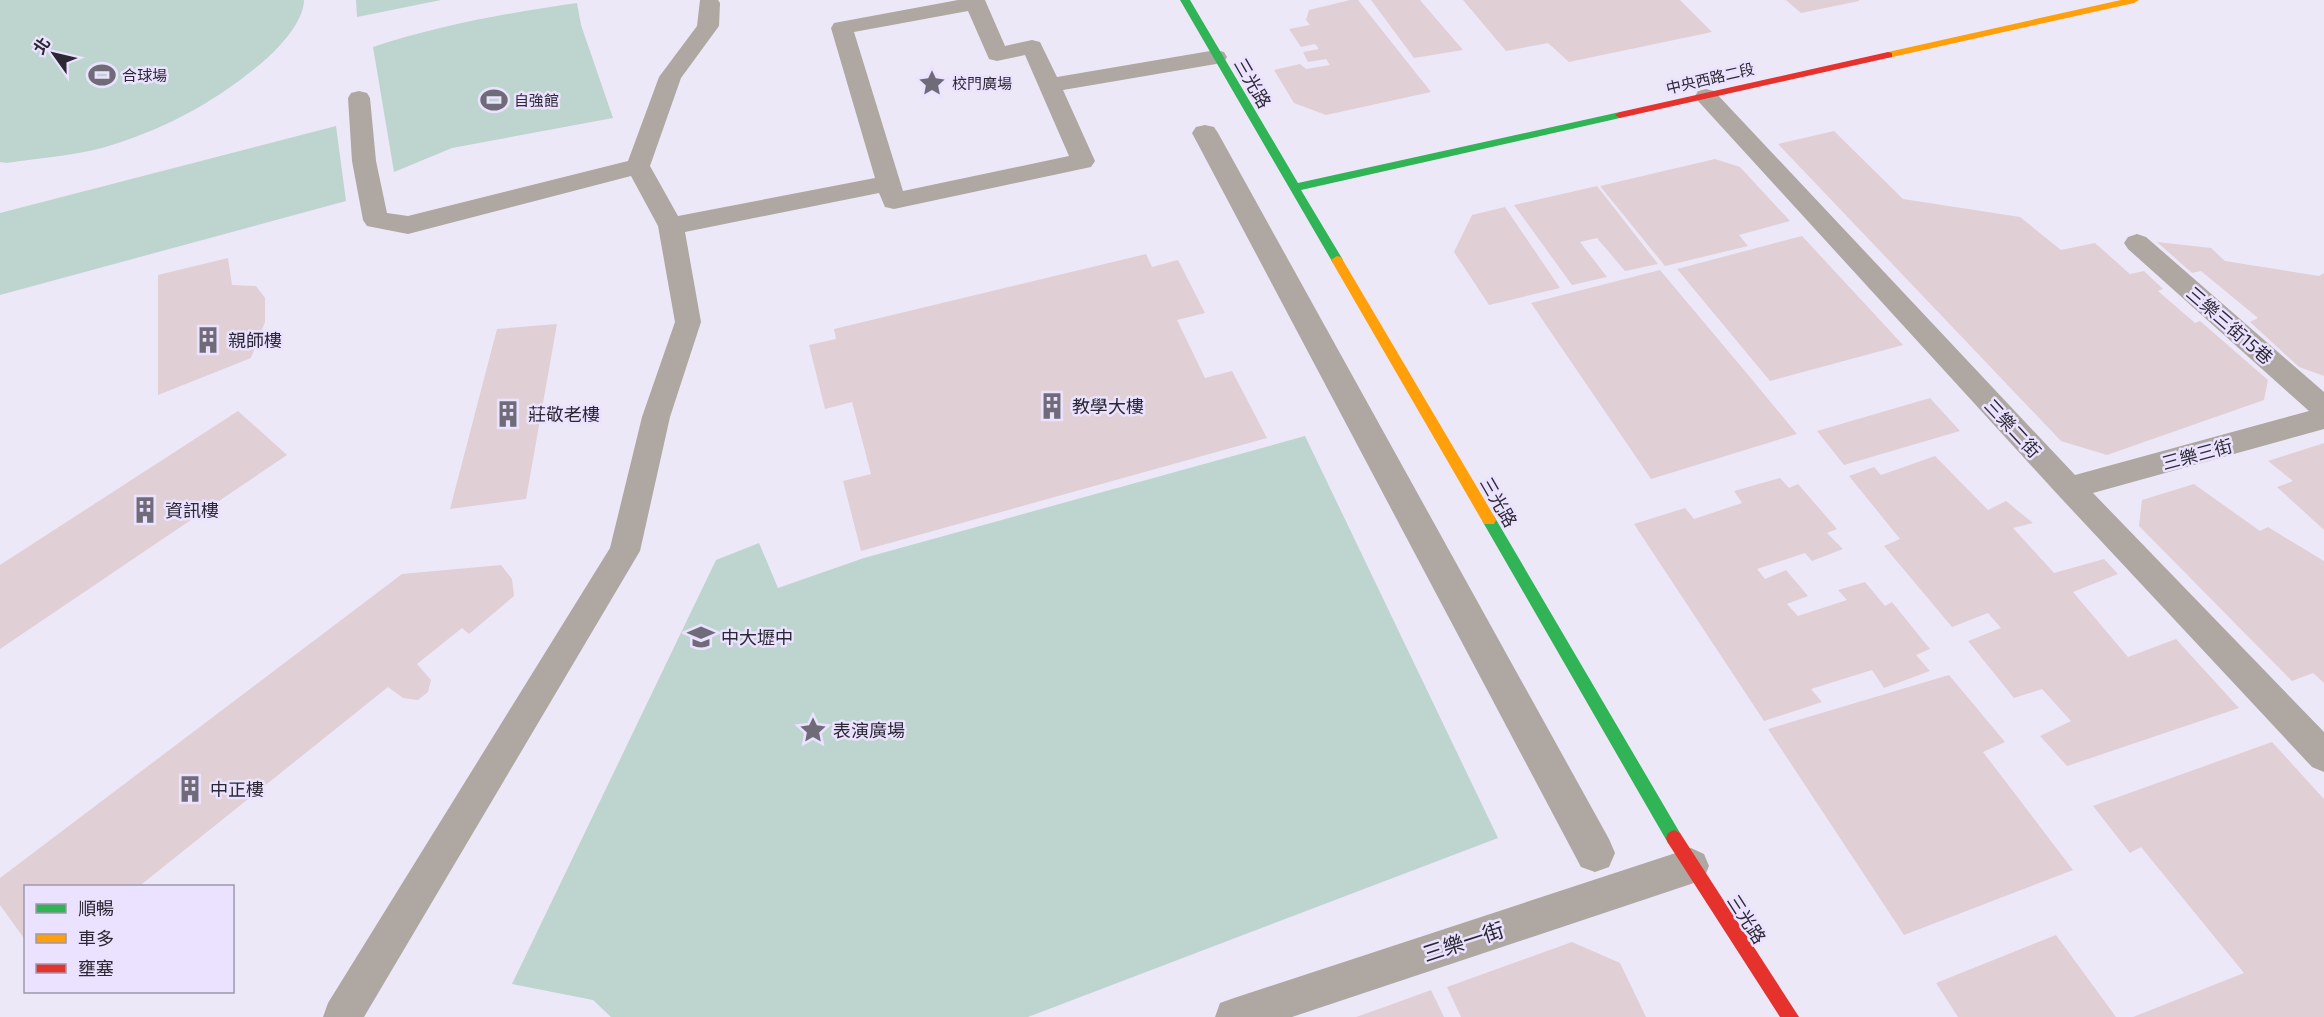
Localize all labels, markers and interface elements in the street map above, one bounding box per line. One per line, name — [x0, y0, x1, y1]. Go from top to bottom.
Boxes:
north arrow — [24, 24, 84, 84]
text: 北 — [29, 33, 54, 57]
street label: 三光路 — [1230, 54, 1276, 112]
street label: 中央西路二段 — [1664, 59, 1756, 97]
sports icon: 合球場 — [87, 60, 117, 90]
place label: 合球場 — [122, 66, 167, 84]
place icon: 校門廣場 — [917, 68, 947, 98]
place label: 校門廣場 — [952, 74, 1012, 92]
sports icon: 自強館 — [479, 85, 509, 115]
place label: 自強館 — [514, 91, 559, 109]
street label: 三樂三街15巷 — [2182, 282, 2278, 368]
building icon: 親師樓 — [193, 325, 223, 355]
place label: 親師樓 — [228, 329, 282, 351]
building icon: 教學大樓 — [1037, 391, 1067, 421]
street label: 三樂二街 — [1980, 394, 2046, 462]
place label: 教學大樓 — [1072, 395, 1144, 417]
building icon: 莊敬老樓 — [493, 399, 523, 429]
place label: 莊敬老樓 — [528, 403, 600, 425]
street label: 三樂三街 — [2159, 434, 2235, 474]
street label: 三光路 — [1476, 473, 1522, 531]
building icon: 資訊樓 — [130, 495, 160, 525]
place label: 資訊樓 — [165, 499, 219, 521]
school or university icon: 中大壢中 — [686, 622, 716, 652]
place label: 中大壢中 — [721, 626, 793, 648]
place icon: 表演廣場 — [798, 715, 828, 745]
place label: 表演廣場 — [833, 719, 905, 741]
building icon: 中正樓 — [175, 774, 205, 804]
place label: 中正樓 — [210, 778, 264, 800]
legend — [24, 885, 234, 993]
street label: 三光路 — [1723, 890, 1771, 948]
text: 順暢 — [78, 897, 114, 919]
street label: 三樂一街 — [1419, 916, 1507, 966]
text: 車多 — [78, 927, 114, 949]
text: 壅塞 — [78, 957, 114, 979]

